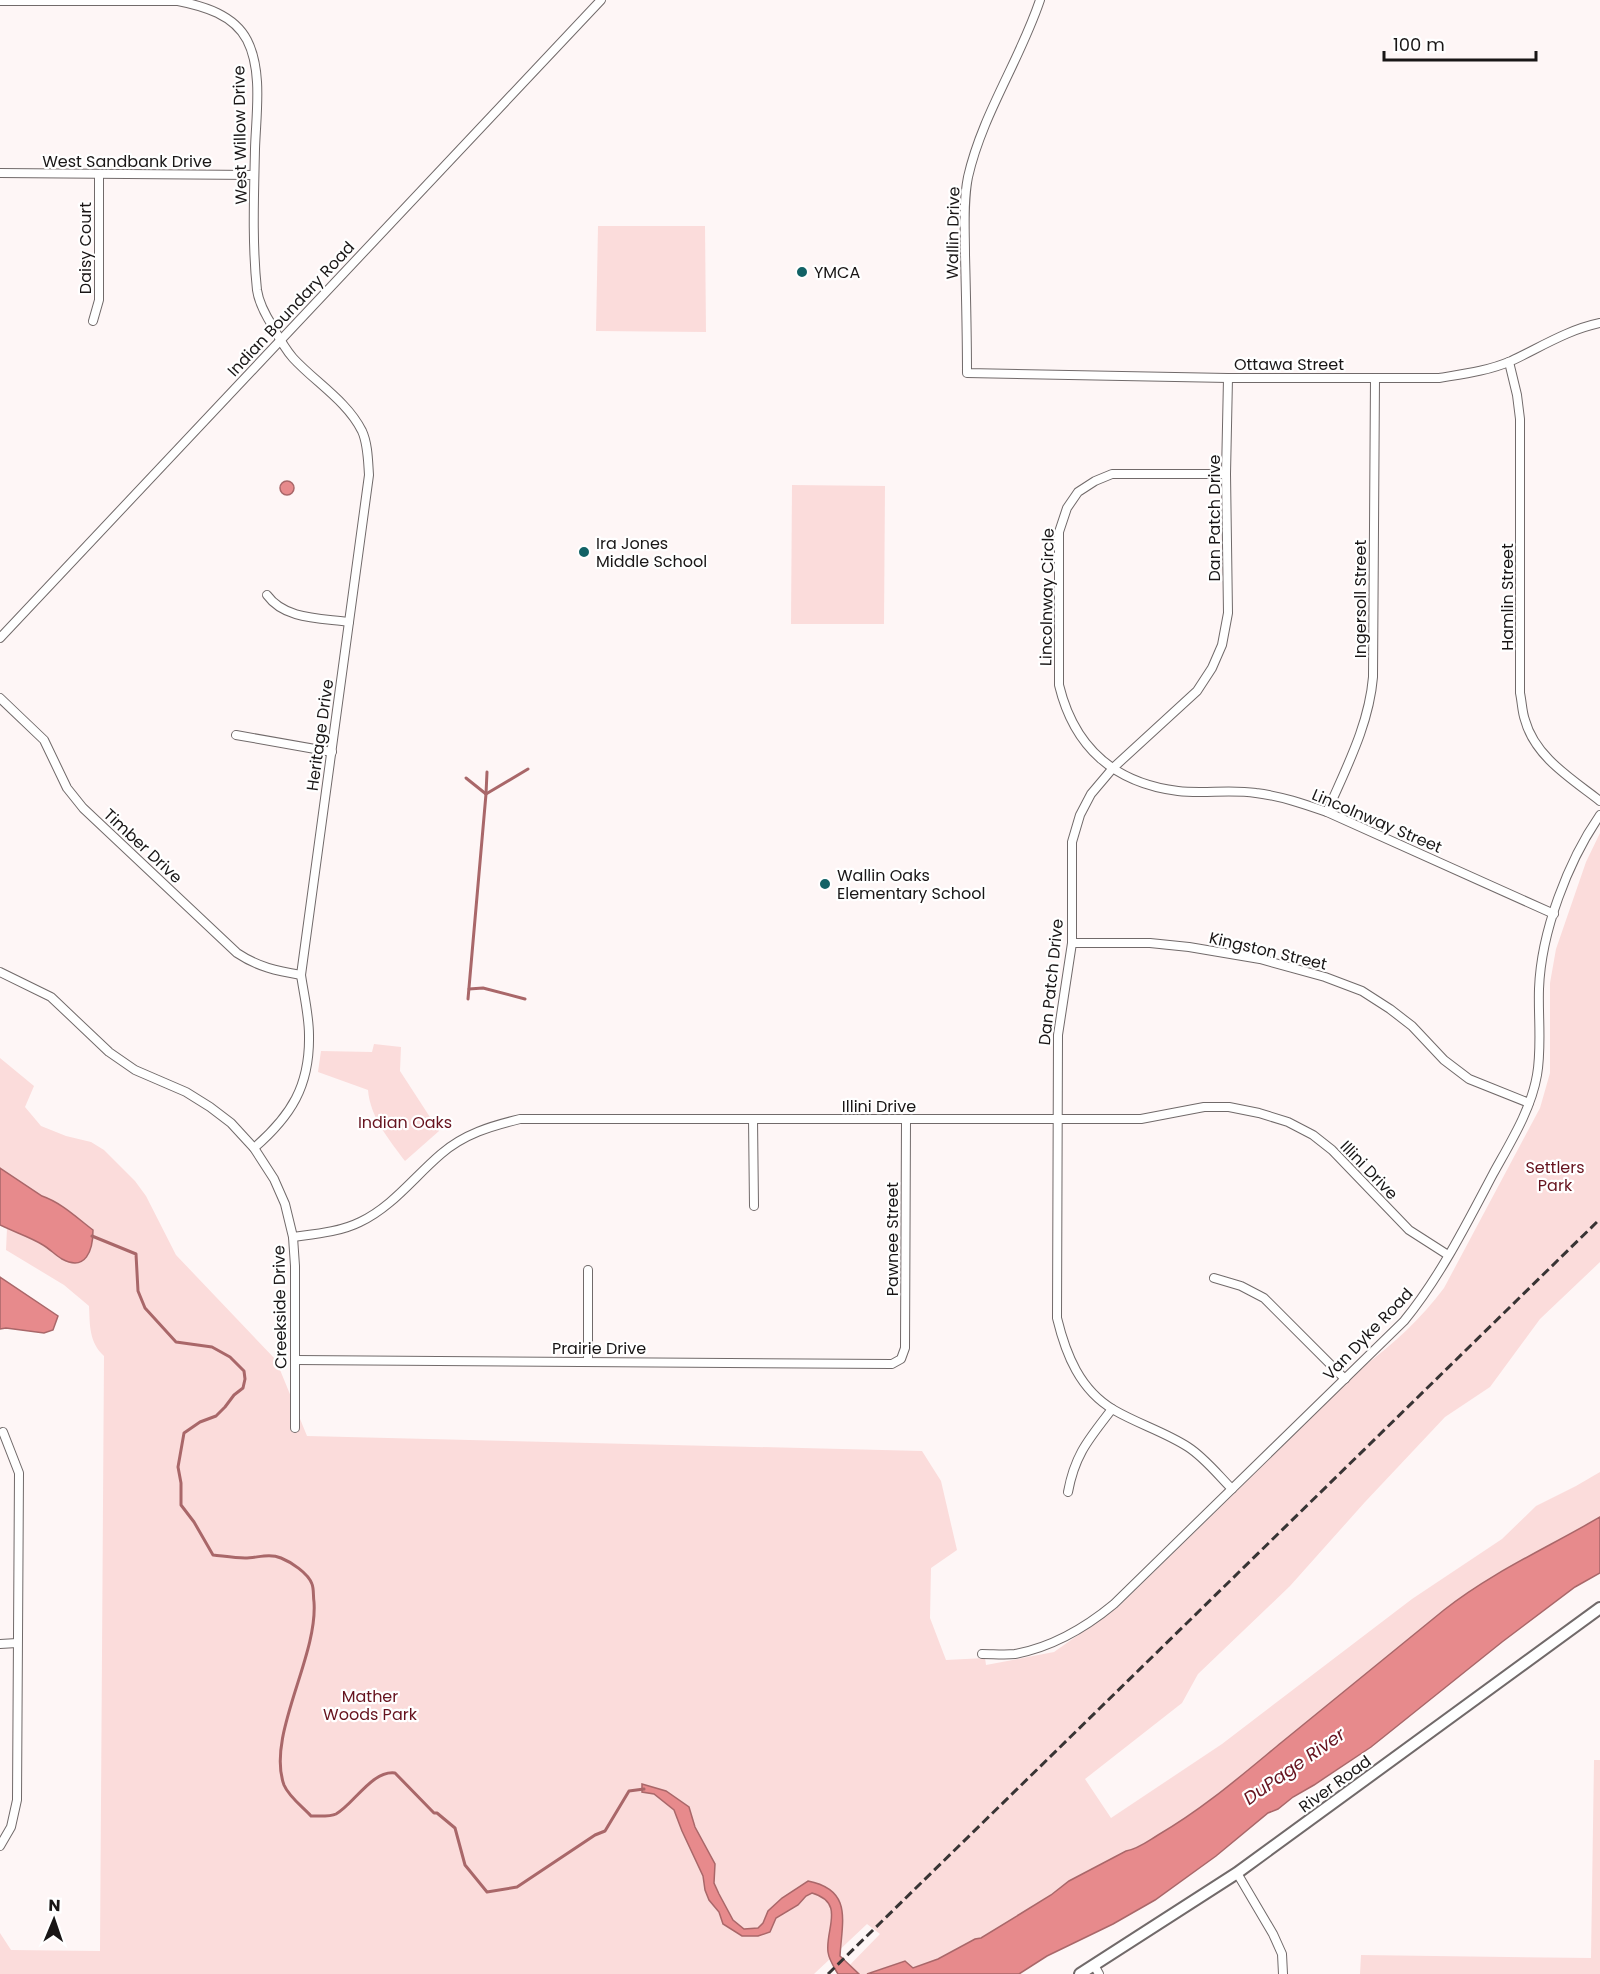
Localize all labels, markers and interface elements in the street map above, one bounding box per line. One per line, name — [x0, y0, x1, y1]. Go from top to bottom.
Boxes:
scale bar — [1384, 24, 1536, 62]
text: 100 m — [1393, 32, 1445, 57]
street label: West Willow Drive — [227, 65, 253, 205]
street label: West Sandbank Drive — [42, 150, 212, 173]
street label: Wallin Drive — [941, 186, 965, 280]
street label: Daisy Court — [74, 202, 97, 294]
street label: Indian Boundary Road — [222, 236, 360, 382]
place label: YMCA — [814, 261, 860, 284]
marker: YMCA — [795, 265, 809, 279]
street label: Ottawa Street — [1234, 353, 1344, 376]
street label: Dan Patch Drive — [1203, 454, 1226, 581]
street label: Lincolnway Circle — [1034, 528, 1060, 666]
place label: Ira Jones Middle School — [596, 532, 707, 573]
street label: Ingersoll Street — [1349, 540, 1372, 658]
street label: Hamlin Street — [1496, 543, 1519, 651]
marker: Ira Jones Middle School — [577, 545, 591, 559]
street label: Heritage Drive — [301, 678, 339, 792]
street label: Lincolnway Street — [1308, 783, 1446, 859]
street label: Timber Drive — [99, 803, 188, 889]
place label: Wallin Oaks Elementary School — [837, 864, 985, 905]
marker: Wallin Oaks Elementary School — [818, 877, 832, 891]
street label: Dan Patch Drive — [1033, 918, 1069, 1046]
street label: Kingston Street — [1207, 926, 1329, 976]
street label: Illini Drive — [842, 1095, 916, 1118]
park label: Indian Oaks — [358, 1111, 452, 1134]
street label: Illini Drive — [1335, 1135, 1403, 1205]
park label: Settlers Park — [1525, 1156, 1585, 1197]
street label: Pawnee Street — [881, 1182, 904, 1296]
street label: Creekside Drive — [267, 1245, 293, 1369]
street label: Van Dyke Road — [1318, 1283, 1418, 1385]
street label: Prairie Drive — [552, 1337, 646, 1360]
park label: Mather Woods Park — [323, 1685, 418, 1726]
water label: DuPage River — [1238, 1721, 1351, 1810]
street label: River Road — [1294, 1750, 1376, 1818]
north arrow — [24, 1890, 84, 1950]
text: N — [48, 1894, 61, 1917]

